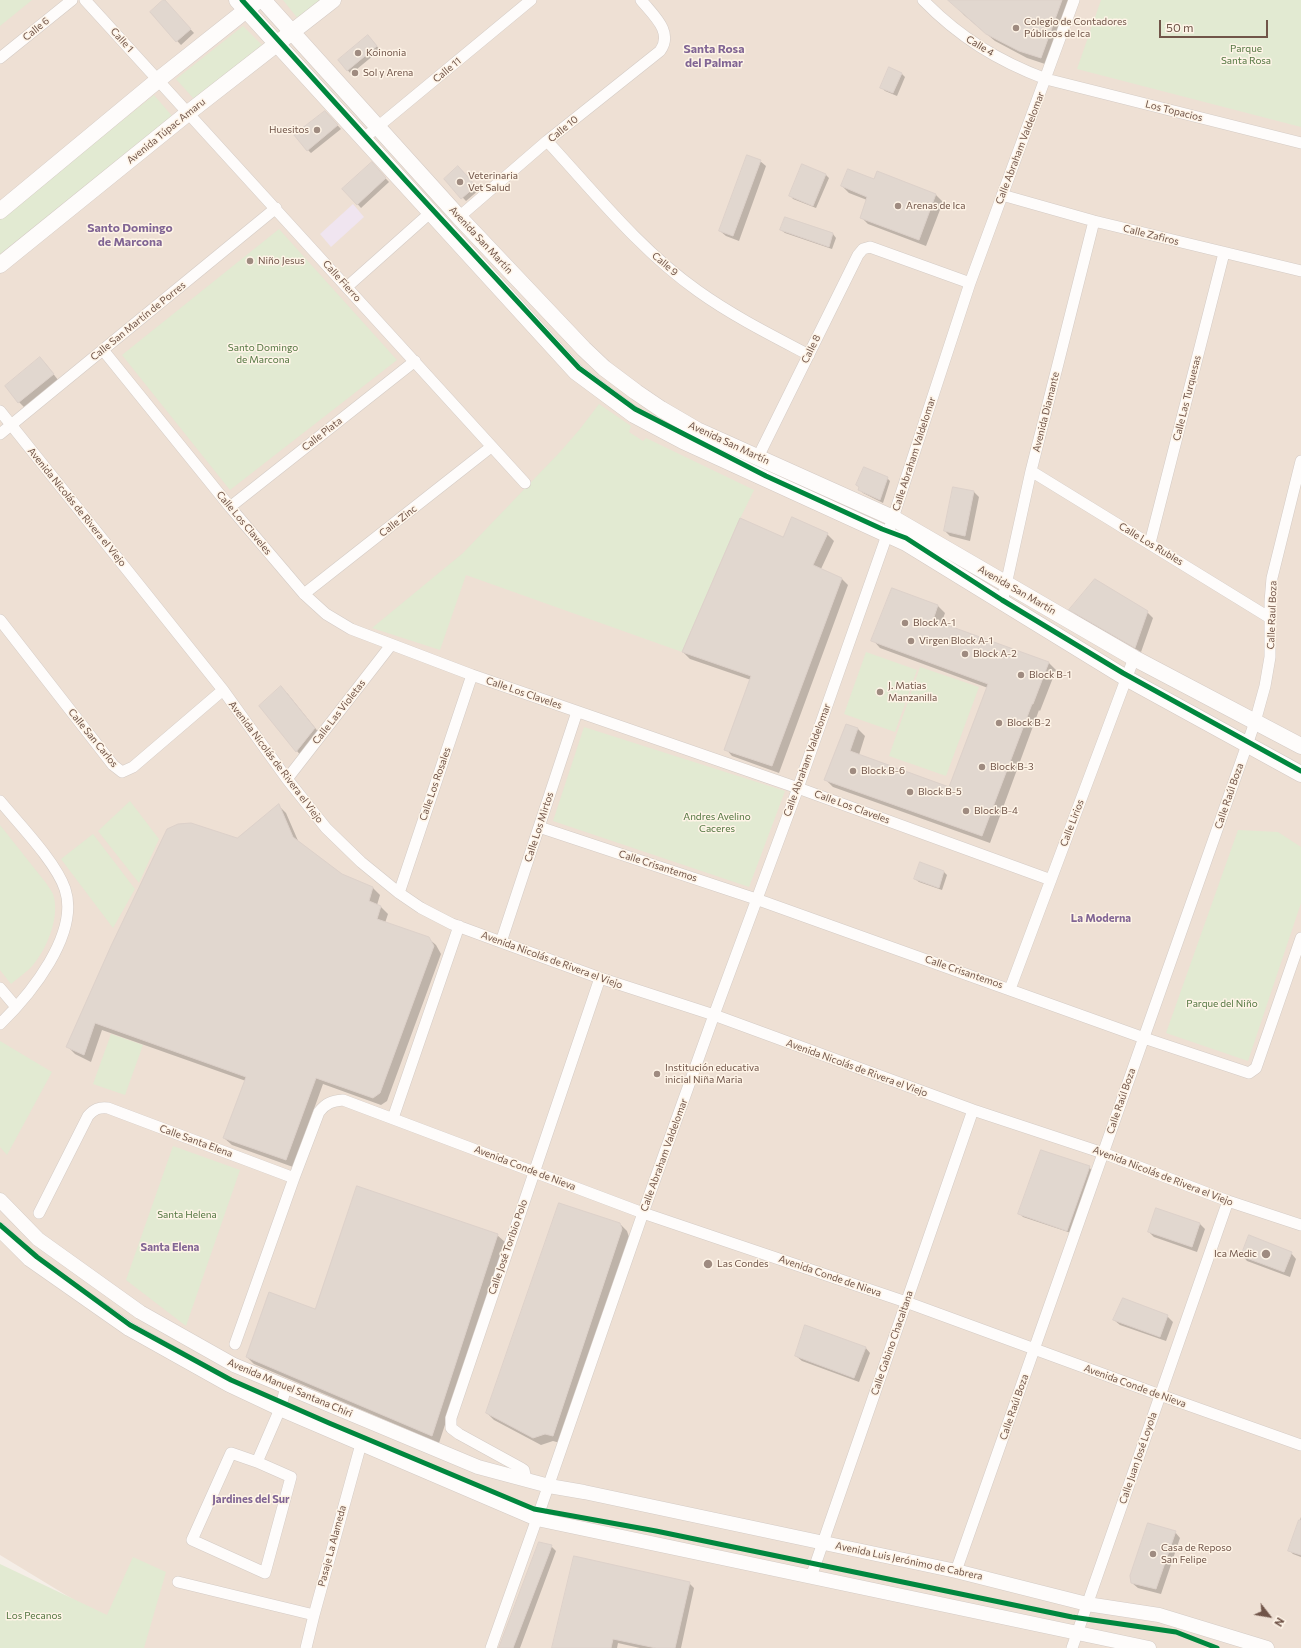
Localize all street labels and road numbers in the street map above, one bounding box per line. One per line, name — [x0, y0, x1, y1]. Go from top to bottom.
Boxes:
street label: Calle 6 — [20, 15, 52, 43]
street label: Calle 1 — [108, 25, 136, 55]
street label: Calle 4 — [964, 33, 996, 59]
street label: Calle 11 — [431, 55, 463, 85]
street label: Calle Abraham Valdelomar — [993, 90, 1047, 206]
street label: Avenida Túpac Amaru — [124, 96, 208, 166]
street label: Los Topacios — [1144, 98, 1204, 124]
street label: Calle 10 — [546, 113, 580, 145]
street label: Avenida San Martín — [447, 204, 515, 276]
street label: Calle Zafiros — [1122, 222, 1180, 248]
street label: Calle 9 — [649, 250, 681, 278]
street label: Calle Fierro — [320, 258, 364, 304]
street label: Calle San Martín de Porres — [88, 279, 188, 363]
street label: Calle 8 — [799, 333, 823, 365]
street label: Calle Las Turquesas — [1171, 354, 1203, 442]
street label: Avenida Diamante — [1030, 371, 1062, 453]
street label: Calle Abraham Valdelomar — [890, 395, 938, 513]
street label: Calle Plata — [300, 415, 344, 453]
street label: Avenida San Martín — [687, 419, 771, 467]
street label: Avenida Nicolás de Rivera el Viejo — [25, 445, 129, 569]
street label: Calle Los Claveles — [214, 489, 274, 557]
street label: Calle Zinc — [377, 503, 419, 539]
street label: Calle Los Rubles — [1117, 520, 1185, 568]
street label: Avenida San Martín — [976, 563, 1058, 617]
street label: Calle Raul Boza — [1265, 580, 1279, 650]
street label: Calle Los Claveles — [484, 674, 564, 712]
street label: Calle Las Violetas — [310, 677, 368, 747]
street label: Avenida Nicolás de Rivera el Viejo — [226, 699, 326, 825]
street label: Calle Abraham Valdelomar — [781, 702, 833, 818]
street label: Calle San Carlos — [66, 706, 120, 770]
street label: Calle Los Rosales — [417, 746, 453, 822]
street label: Calle Raúl Boza — [1212, 761, 1246, 831]
street label: Calle Los Claveles — [813, 788, 891, 826]
street label: Calle Los Mirtos — [522, 790, 556, 864]
street label: Calle Lirios — [1058, 798, 1086, 848]
street label: Calle Crisantemos — [617, 848, 699, 884]
street label: Avenida Nicolás de Rivera el Viejo — [480, 929, 624, 991]
street label: Calle Crisantemos — [923, 953, 1005, 991]
street label: Avenida Nicolás de Rivera el Viejo — [785, 1037, 929, 1099]
street label: Calle Raúl Boza — [1104, 1066, 1138, 1136]
street label: Calle Abraham Valdelomar — [638, 1097, 690, 1213]
street label: Calle Santa Elena — [158, 1122, 234, 1160]
street label: Avenida Conde de Nieva — [472, 1143, 578, 1193]
street label: Avenida Nicolás de Rivera el Viejo — [1091, 1144, 1235, 1208]
street label: Calle José Toribio Polo — [486, 1198, 530, 1296]
street label: Avenida Conde de Nieva — [777, 1253, 883, 1299]
street label: Calle Gabino Chacaltana — [868, 1289, 916, 1397]
street label: Avenida Manuel Santana Chiri — [226, 1356, 354, 1420]
street label: Avenida Conde de Nieva — [1082, 1362, 1188, 1410]
street label: Calle Raúl Boza — [997, 1372, 1031, 1442]
street label: Calle Juan José Loyola — [1117, 1410, 1159, 1506]
street label: Pasaje La Alameda — [315, 1504, 349, 1588]
street label: Avenida Luis Jerónimo de Cabrera — [834, 1539, 984, 1583]

